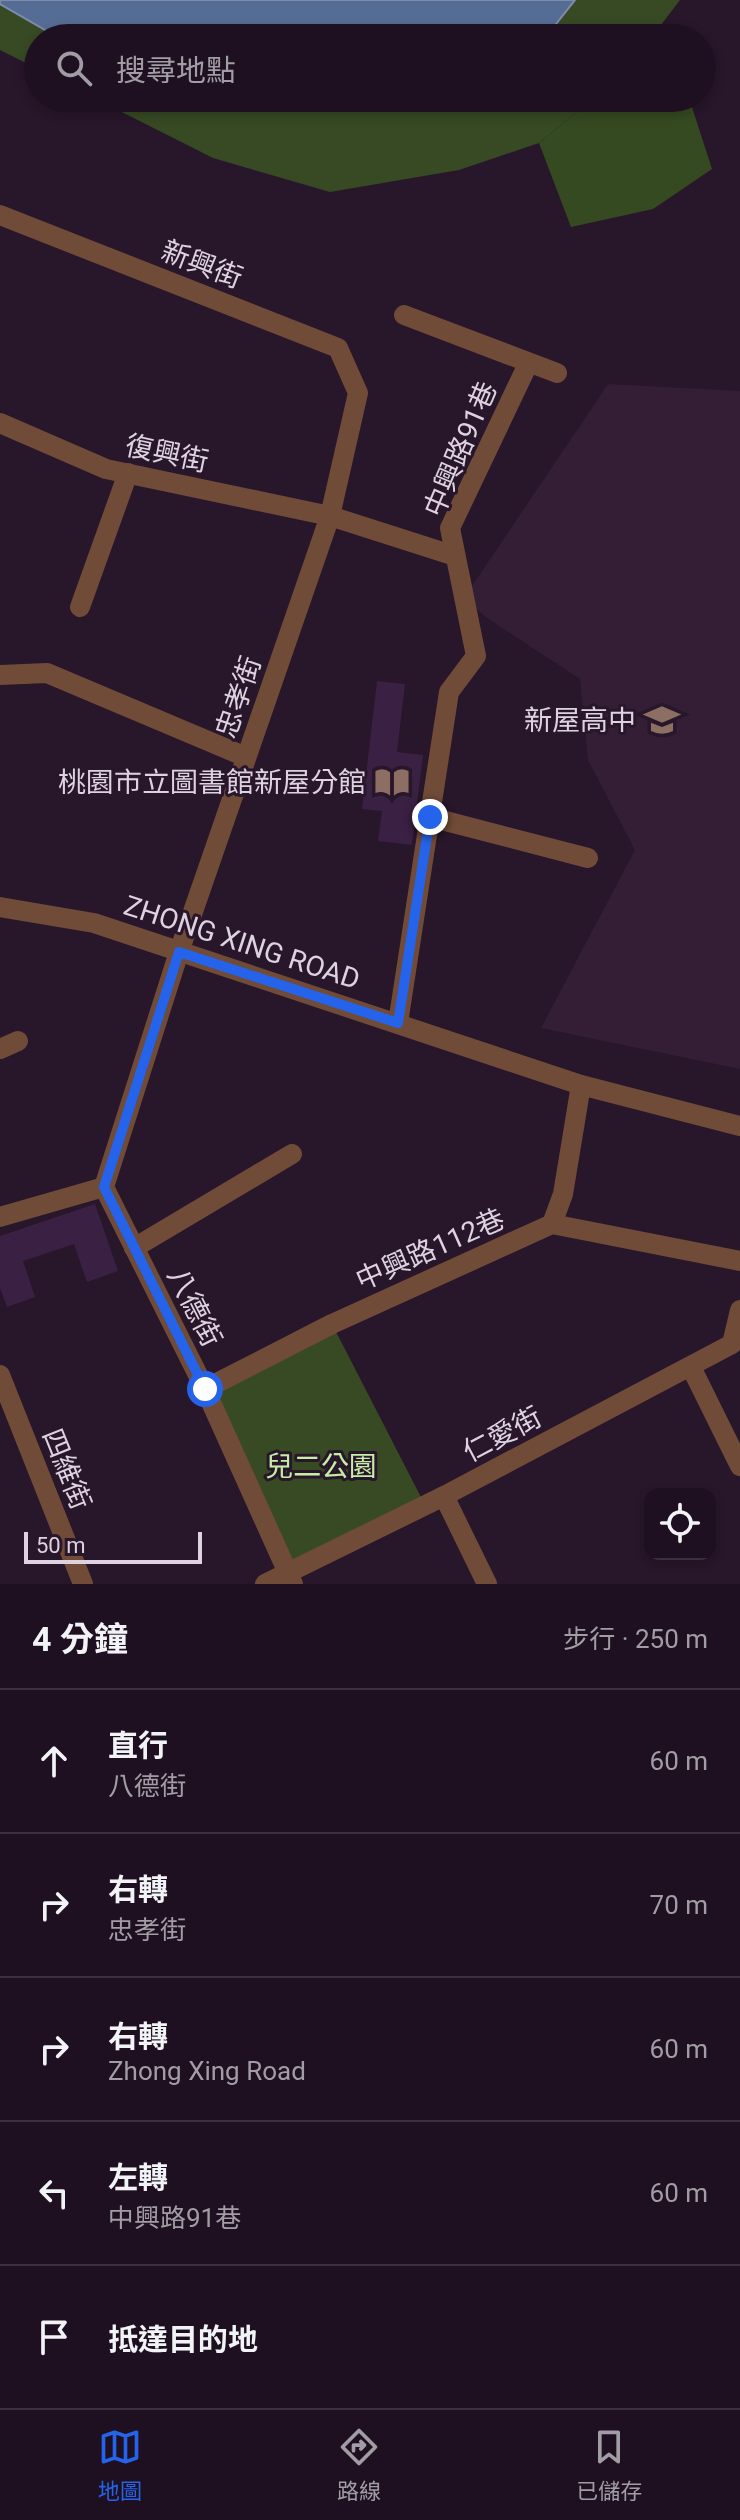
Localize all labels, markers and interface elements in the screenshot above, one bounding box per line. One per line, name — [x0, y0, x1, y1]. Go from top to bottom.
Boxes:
search box — [24, 24, 716, 112]
icon: search — [52, 46, 96, 90]
text: 搜尋地點 — [116, 53, 236, 88]
street label: 新興街 — [157, 234, 247, 295]
street label: 中興路91巷 — [417, 377, 504, 522]
street label: 復興街 — [122, 429, 211, 478]
street label: 忠孝街 — [209, 652, 268, 742]
school or university icon: 新屋高中 — [643, 701, 681, 739]
place label: 新屋高中 — [524, 704, 636, 737]
library icon: 桃園市立圖書館新屋分館 — [373, 763, 411, 801]
place label: 桃園市立圖書館新屋分館 — [58, 766, 366, 799]
route end — [412, 799, 448, 835]
street label: ZHONG XING ROAD — [120, 889, 364, 996]
street label: 中興路112巷 — [351, 1202, 510, 1297]
street label: 八德街 — [161, 1262, 228, 1352]
route start — [187, 1371, 223, 1407]
street label: 仁愛街 — [457, 1400, 547, 1469]
street label: 四維街 — [36, 1424, 98, 1514]
park label: 兒二公園 — [265, 1450, 377, 1483]
map controls — [644, 1488, 716, 1560]
button: locate — [644, 1488, 716, 1560]
scale bar — [24, 1528, 202, 1564]
text: 50 m — [36, 1533, 85, 1558]
text: 4 分鐘 — [32, 1619, 128, 1659]
text: 步行 · 250 m — [563, 1624, 708, 1654]
text: 直行 — [108, 1728, 168, 1763]
icon: ahead — [32, 1739, 76, 1783]
text: 60 m — [650, 1746, 708, 1776]
text: 八德街 — [108, 1771, 186, 1801]
text: 右轉 — [108, 1872, 168, 1907]
icon: right — [32, 1883, 76, 1927]
text: 70 m — [650, 1890, 708, 1920]
text: 忠孝街 — [108, 1915, 186, 1945]
text: 右轉 — [108, 2019, 168, 2054]
icon: right — [32, 2027, 76, 2071]
text: 60 m — [650, 2034, 708, 2064]
text: Zhong Xing Road — [108, 2056, 306, 2086]
text: 左轉 — [108, 2160, 168, 2195]
icon: left — [32, 2171, 76, 2215]
text: 60 m — [650, 2178, 708, 2208]
text: 中興路91巷 — [108, 2203, 241, 2233]
icon: arrive — [32, 2315, 76, 2359]
text: 抵達目的地 — [108, 2322, 258, 2357]
tab: 地圖 — [98, 2425, 142, 2505]
tab: 路線 — [337, 2425, 381, 2505]
tab: 已儲存 — [576, 2425, 642, 2505]

